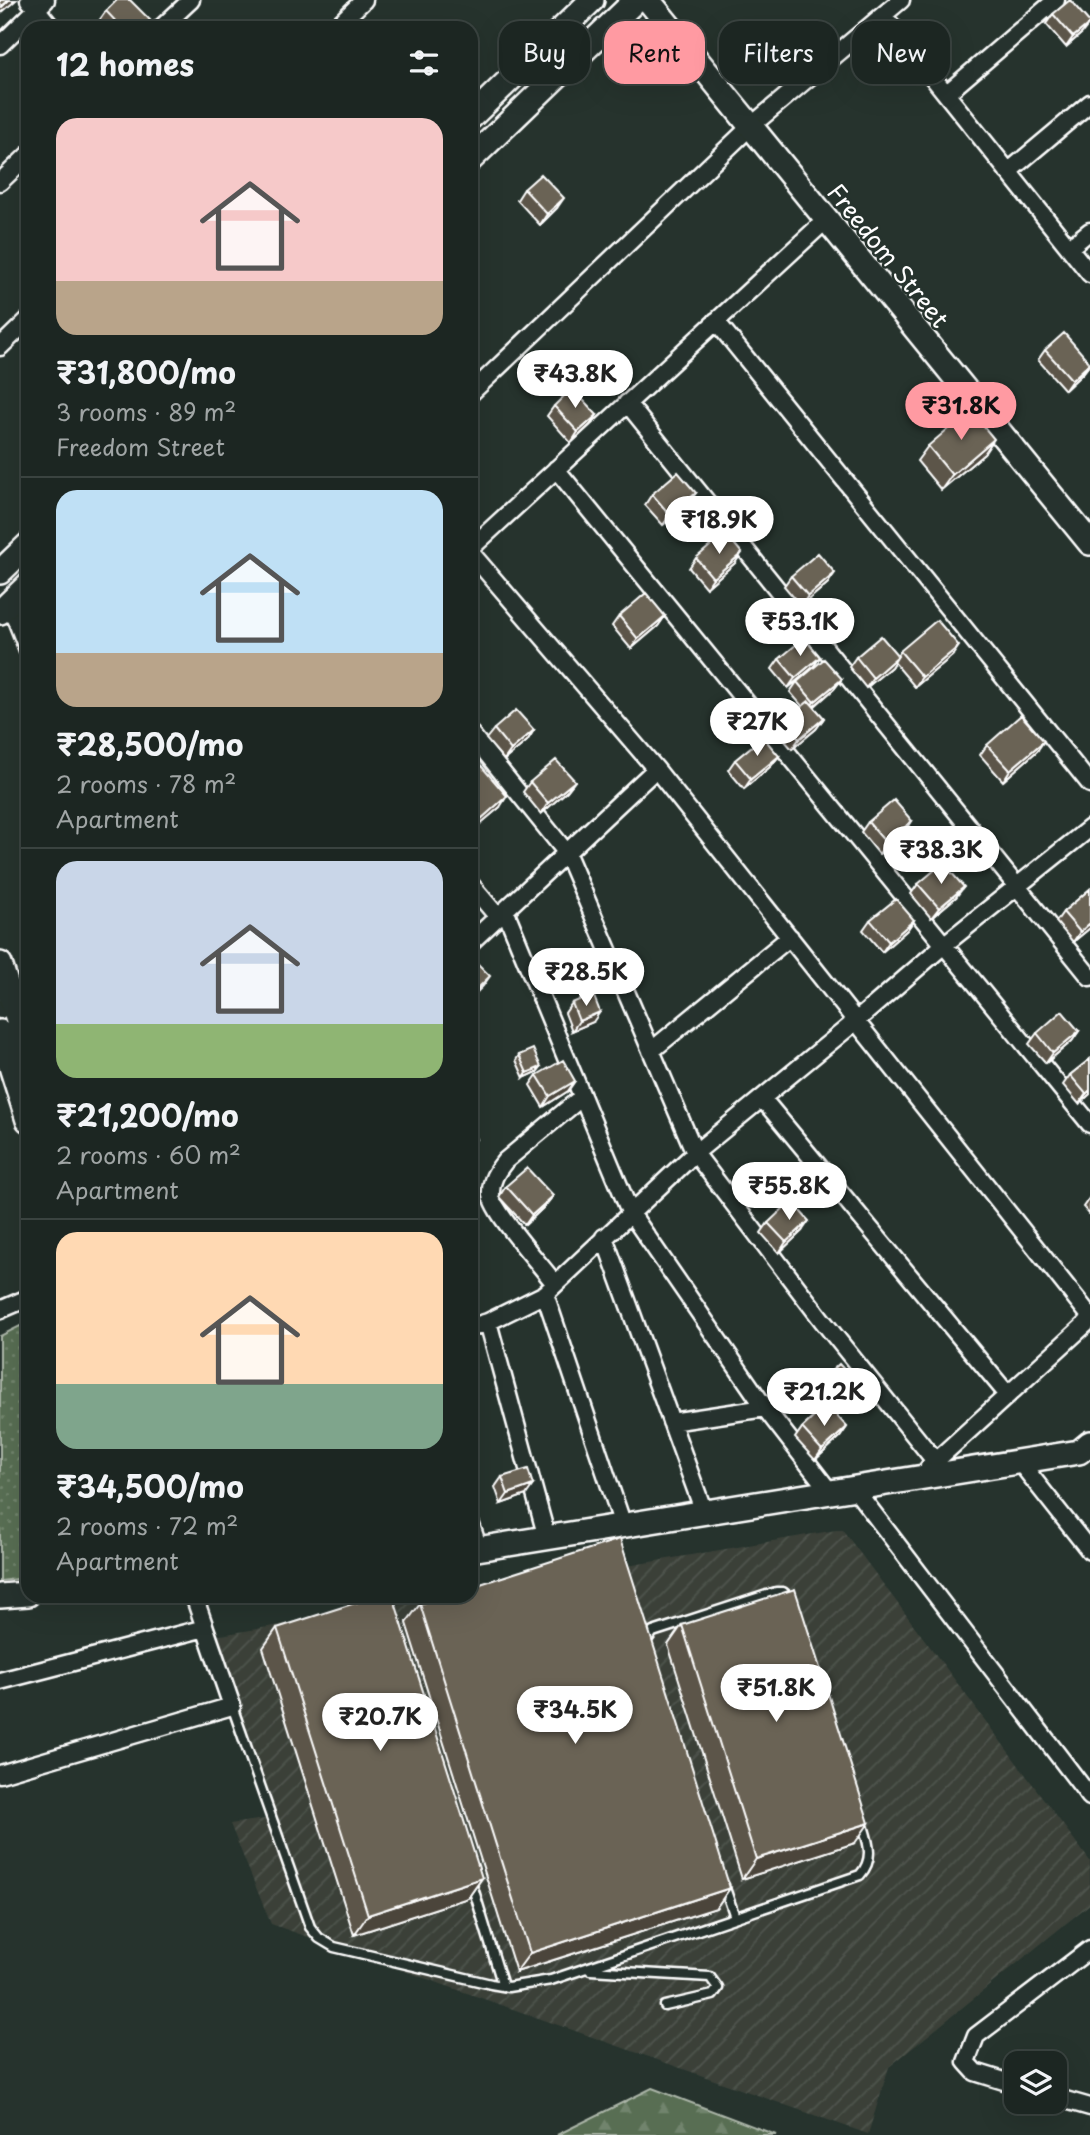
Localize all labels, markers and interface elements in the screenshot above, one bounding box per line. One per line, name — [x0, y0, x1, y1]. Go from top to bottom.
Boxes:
chip: Buy — [499, 21, 590, 84]
chip: Rent — [604, 21, 705, 84]
chip: Filters — [719, 21, 838, 84]
chip: New — [852, 21, 950, 84]
text: 12 homes — [56, 41, 194, 86]
icon: filters — [405, 44, 443, 82]
icon: home — [187, 163, 313, 289]
street label: Freedom Street — [820, 175, 959, 335]
text: ₹31,800/mo — [56, 349, 236, 394]
pin: ₹43.8K — [518, 350, 632, 410]
text: ₹43.8K — [533, 355, 617, 390]
pin: ₹31.8K — [904, 382, 1018, 442]
text: ₹31.8K — [921, 387, 1001, 422]
text: 3 rooms · 89 m² — [56, 394, 236, 429]
text: Freedom Street — [56, 429, 225, 464]
pin: ₹18.9K — [662, 496, 776, 556]
text: ₹18.9K — [681, 501, 757, 536]
icon: home — [187, 535, 313, 661]
pin: ₹53.1K — [743, 598, 857, 658]
text: ₹53.1K — [761, 603, 839, 638]
pin: ₹27K — [716, 698, 798, 758]
text: ₹27K — [726, 703, 788, 738]
text: ₹28,500/mo — [56, 721, 243, 766]
text: 2 rooms · 78 m² — [56, 766, 236, 801]
text: Apartment — [56, 801, 179, 836]
pin: ₹38.3K — [884, 826, 998, 886]
text: ₹38.3K — [899, 831, 983, 866]
icon: home — [187, 906, 313, 1032]
pin: ₹28.5K — [529, 948, 643, 1008]
text: ₹28.5K — [544, 953, 628, 988]
text: ₹21,200/mo — [56, 1092, 239, 1137]
text: 2 rooms · 60 m² — [56, 1137, 241, 1172]
pin: ₹55.8K — [732, 1162, 846, 1222]
text: ₹55.8K — [748, 1167, 830, 1202]
text: Apartment — [56, 1172, 179, 1207]
icon: home — [187, 1277, 313, 1403]
pin: ₹21.2K — [767, 1368, 881, 1428]
text: ₹21.2K — [783, 1373, 865, 1408]
text: ₹34,500/mo — [56, 1463, 244, 1508]
text: 2 rooms · 72 m² — [56, 1508, 238, 1543]
text: Apartment — [56, 1543, 179, 1578]
pin: ₹51.8K — [719, 1664, 833, 1724]
text: ₹51.8K — [737, 1669, 815, 1704]
pin: ₹34.5K — [518, 1686, 632, 1746]
text: ₹34.5K — [533, 1691, 617, 1726]
pin: ₹20.7K — [323, 1694, 437, 1753]
text: ₹20.7K — [338, 1698, 422, 1733]
map controls — [1004, 2051, 1067, 2114]
button: layers — [1004, 2051, 1067, 2114]

